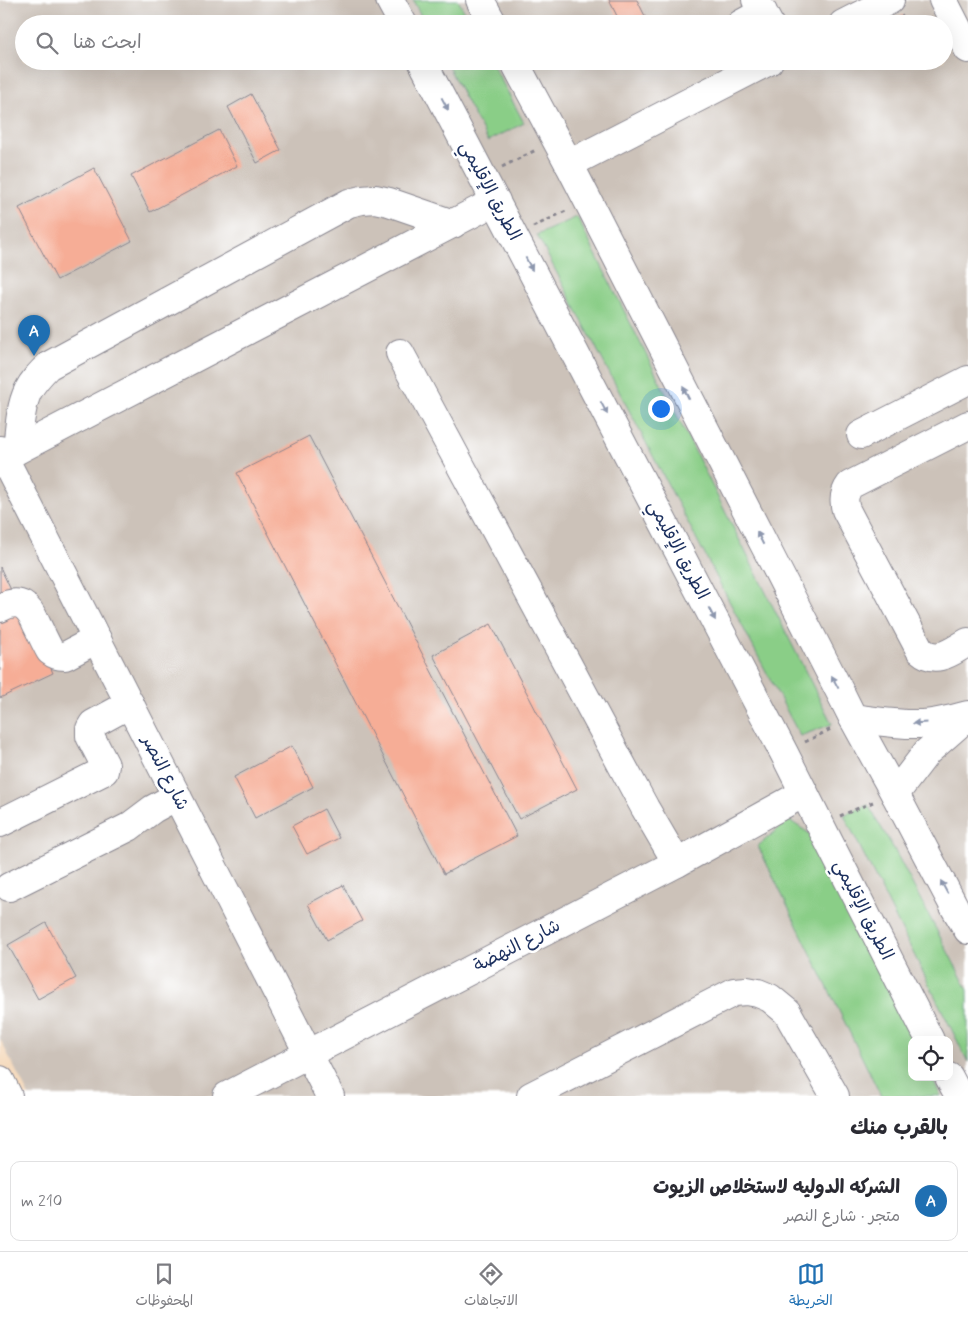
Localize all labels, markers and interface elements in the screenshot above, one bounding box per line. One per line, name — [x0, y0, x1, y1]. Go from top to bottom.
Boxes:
search box — [15, 15, 953, 70]
icon: search — [33, 29, 61, 57]
text: ابحث هنا — [73, 30, 142, 55]
one-way arrow — [441, 97, 449, 112]
street label: الطريق الإقليمي — [451, 137, 526, 246]
one-way arrow — [525, 257, 533, 271]
pin: A — [18, 315, 50, 356]
one-way arrow — [682, 386, 690, 400]
your location — [648, 396, 674, 422]
one-way arrow — [600, 401, 608, 415]
street label: الطريق الإقليمي — [639, 496, 714, 605]
one-way arrow — [756, 531, 764, 545]
one-way arrow — [708, 607, 716, 621]
one-way arrow — [831, 675, 839, 689]
one-way arrow — [912, 720, 928, 728]
street label: شارع النصر — [135, 730, 194, 815]
street label: الطريق الإقليمي — [825, 856, 899, 966]
one-way arrow — [940, 880, 948, 895]
street label: شارع النهضة — [469, 914, 565, 978]
map controls — [908, 1036, 953, 1081]
button: locate — [908, 1036, 953, 1081]
text: بالقرب منك — [850, 1114, 948, 1142]
text: الشركه الدوليه لاستخلاص الزيوت — [653, 1175, 900, 1200]
text: 210 m — [21, 1191, 62, 1212]
text: A — [926, 1191, 936, 1212]
text: متجر · شارع النصر — [784, 1206, 900, 1227]
tab: المحفوظات — [135, 1260, 193, 1313]
tab: الاتجاهات — [464, 1260, 518, 1313]
tab: الخريطة — [789, 1260, 833, 1313]

